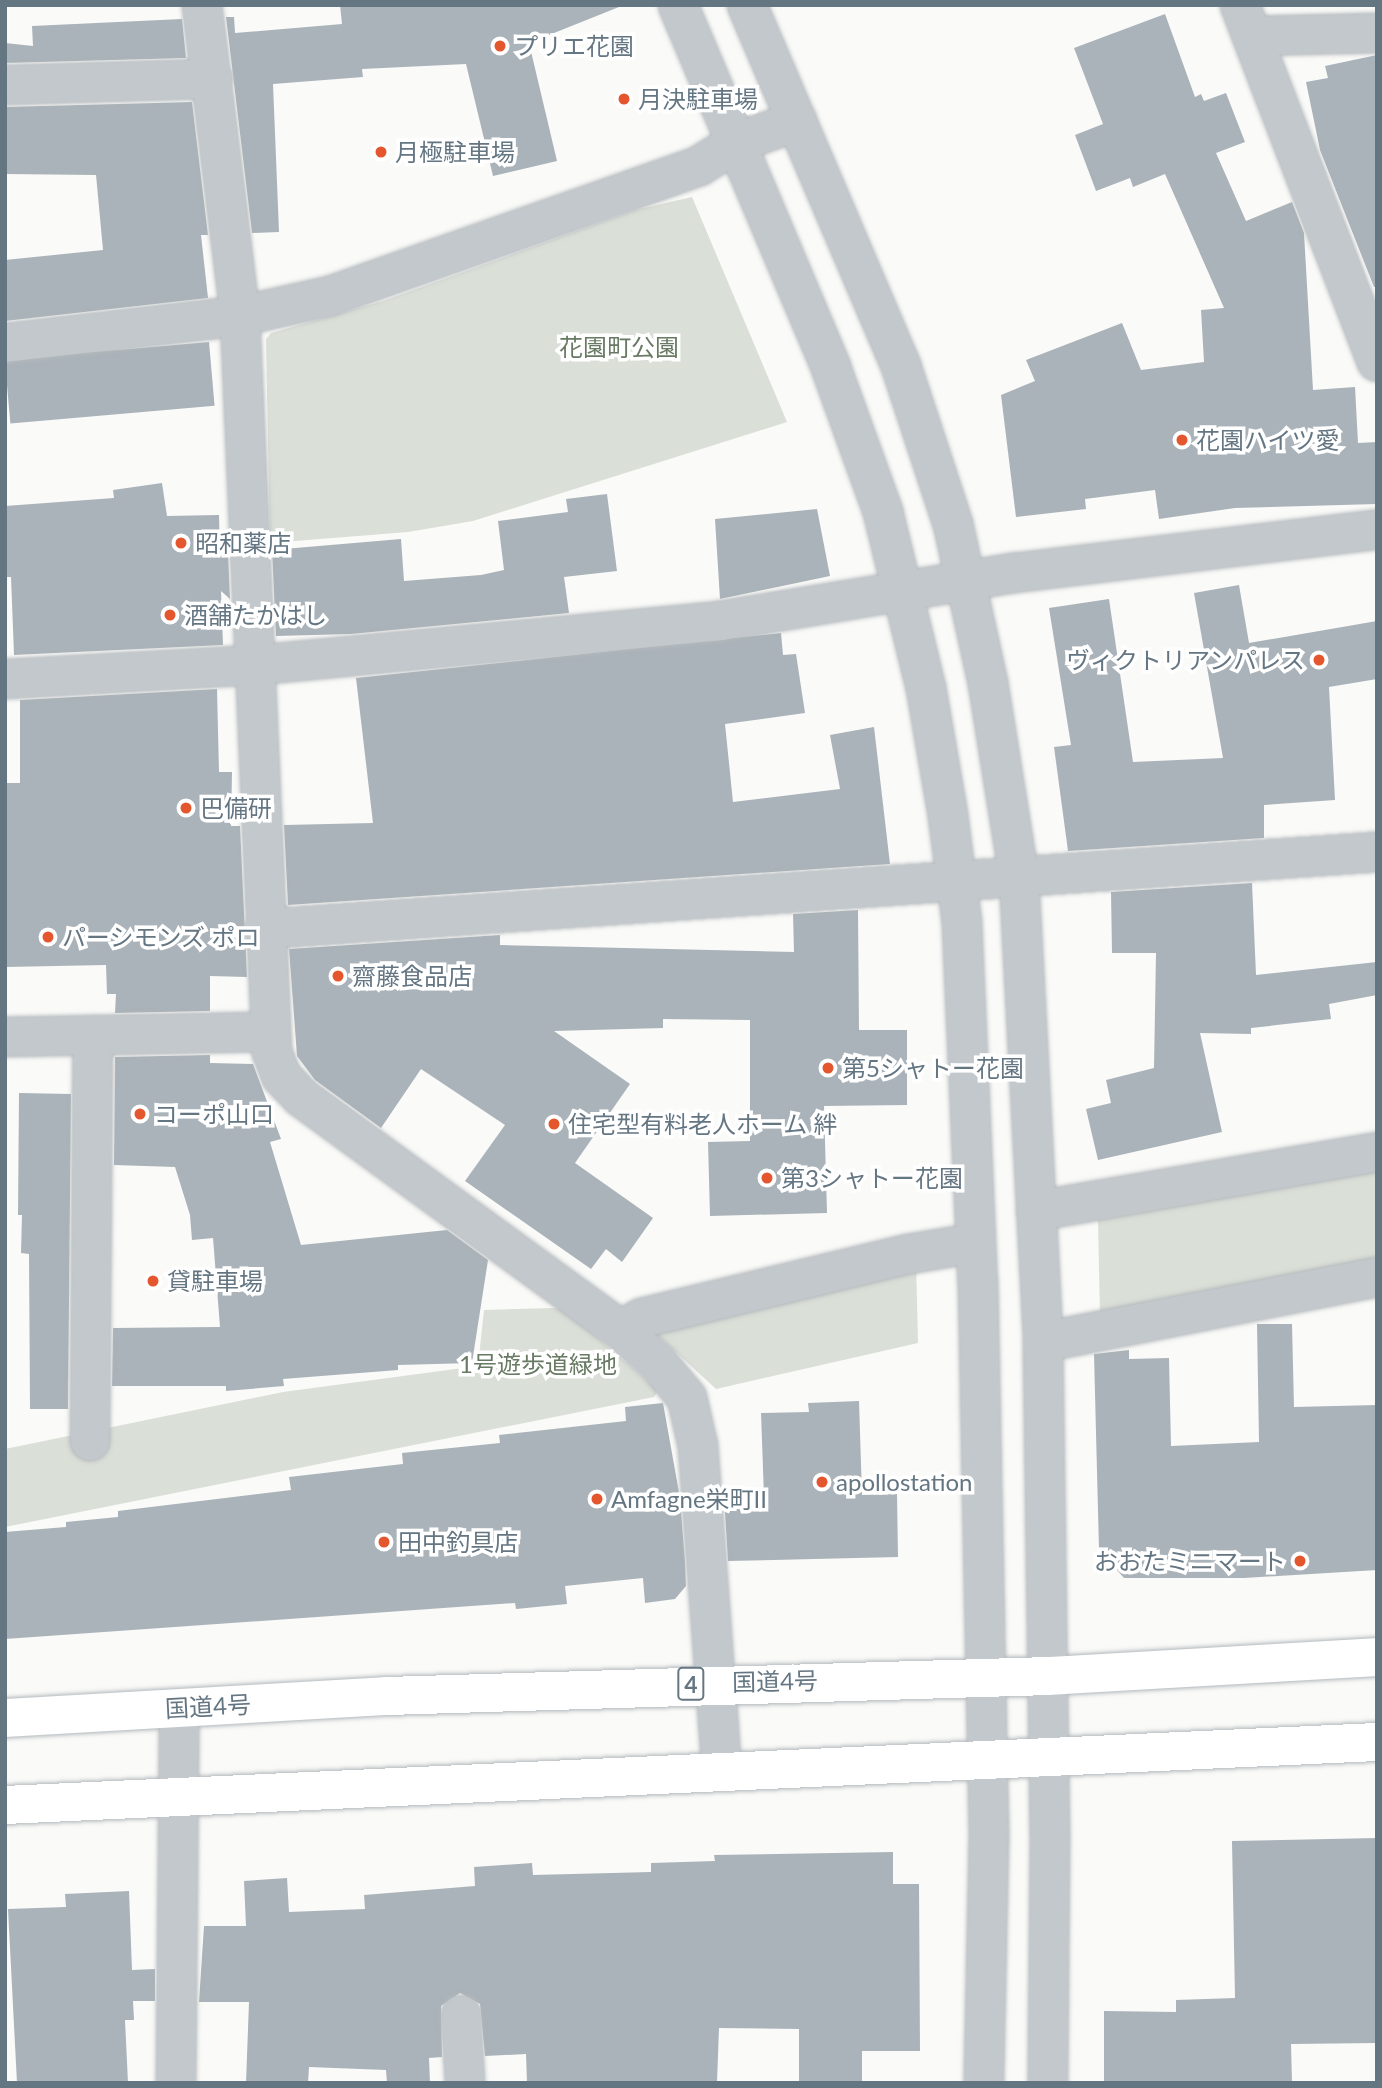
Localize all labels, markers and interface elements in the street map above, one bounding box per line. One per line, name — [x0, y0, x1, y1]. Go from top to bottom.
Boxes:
place label: プリエ花園 — [514, 32, 634, 60]
marker: プリエ花園 — [492, 38, 508, 54]
place label: 月決駐車場 — [638, 85, 758, 113]
marker: 月決駐車場 — [616, 91, 632, 107]
place label: 月極駐車場 — [395, 138, 515, 166]
marker: 月極駐車場 — [373, 144, 389, 160]
park label: 花園町公園 — [559, 333, 679, 361]
place label: 花園ハイツ愛 — [1196, 426, 1340, 454]
marker: 花園ハイツ愛 — [1174, 432, 1190, 448]
place label: 昭和薬店 — [195, 529, 291, 557]
marker: 昭和薬店 — [173, 535, 189, 551]
place label: 酒舗たかはし — [184, 601, 328, 629]
marker: 酒舗たかはし — [162, 607, 178, 623]
place label: ヴィクトリアンパレス — [1065, 646, 1305, 674]
marker: ヴィクトリアンパレス — [1311, 652, 1327, 668]
place label: 巴備研 — [200, 794, 272, 822]
marker: 巴備研 — [178, 800, 194, 816]
place label: パーシモンズ ポロ — [62, 923, 260, 951]
marker: パーシモンズ ポロ — [40, 929, 56, 945]
place label: 齋藤食品店 — [352, 962, 472, 990]
marker: 齋藤食品店 — [330, 968, 346, 984]
place label: 第5シャトー花園 — [842, 1054, 1024, 1082]
marker: 第5シャトー花園 — [820, 1060, 836, 1076]
place label: コーポ山口 — [154, 1100, 274, 1128]
marker: コーポ山口 — [132, 1106, 148, 1122]
place label: 住宅型有料老人ホーム 絆 — [568, 1110, 838, 1138]
marker: 住宅型有料老人ホーム 絆 — [546, 1116, 562, 1132]
place label: 第3シャトー花園 — [781, 1164, 963, 1192]
marker: 第3シャトー花園 — [759, 1170, 775, 1186]
place label: 貸駐車場 — [167, 1267, 263, 1295]
marker: 貸駐車場 — [145, 1273, 161, 1289]
park label: 1号遊歩道緑地 — [459, 1350, 617, 1378]
place label: apollostation — [836, 1468, 972, 1496]
marker: apollostation — [814, 1474, 830, 1490]
place label: Amfagne栄町II — [611, 1485, 767, 1513]
marker: Amfagne栄町II — [589, 1491, 605, 1507]
place label: 田中釣具店 — [398, 1528, 518, 1556]
marker: 田中釣具店 — [376, 1534, 392, 1550]
place label: おおたミニマート — [1094, 1547, 1286, 1575]
marker: おおたミニマート — [1292, 1553, 1308, 1569]
road number: 4 — [677, 1665, 705, 1704]
street label: 国道4号 — [732, 1666, 818, 1696]
street label: 国道4号 — [164, 1689, 252, 1723]

